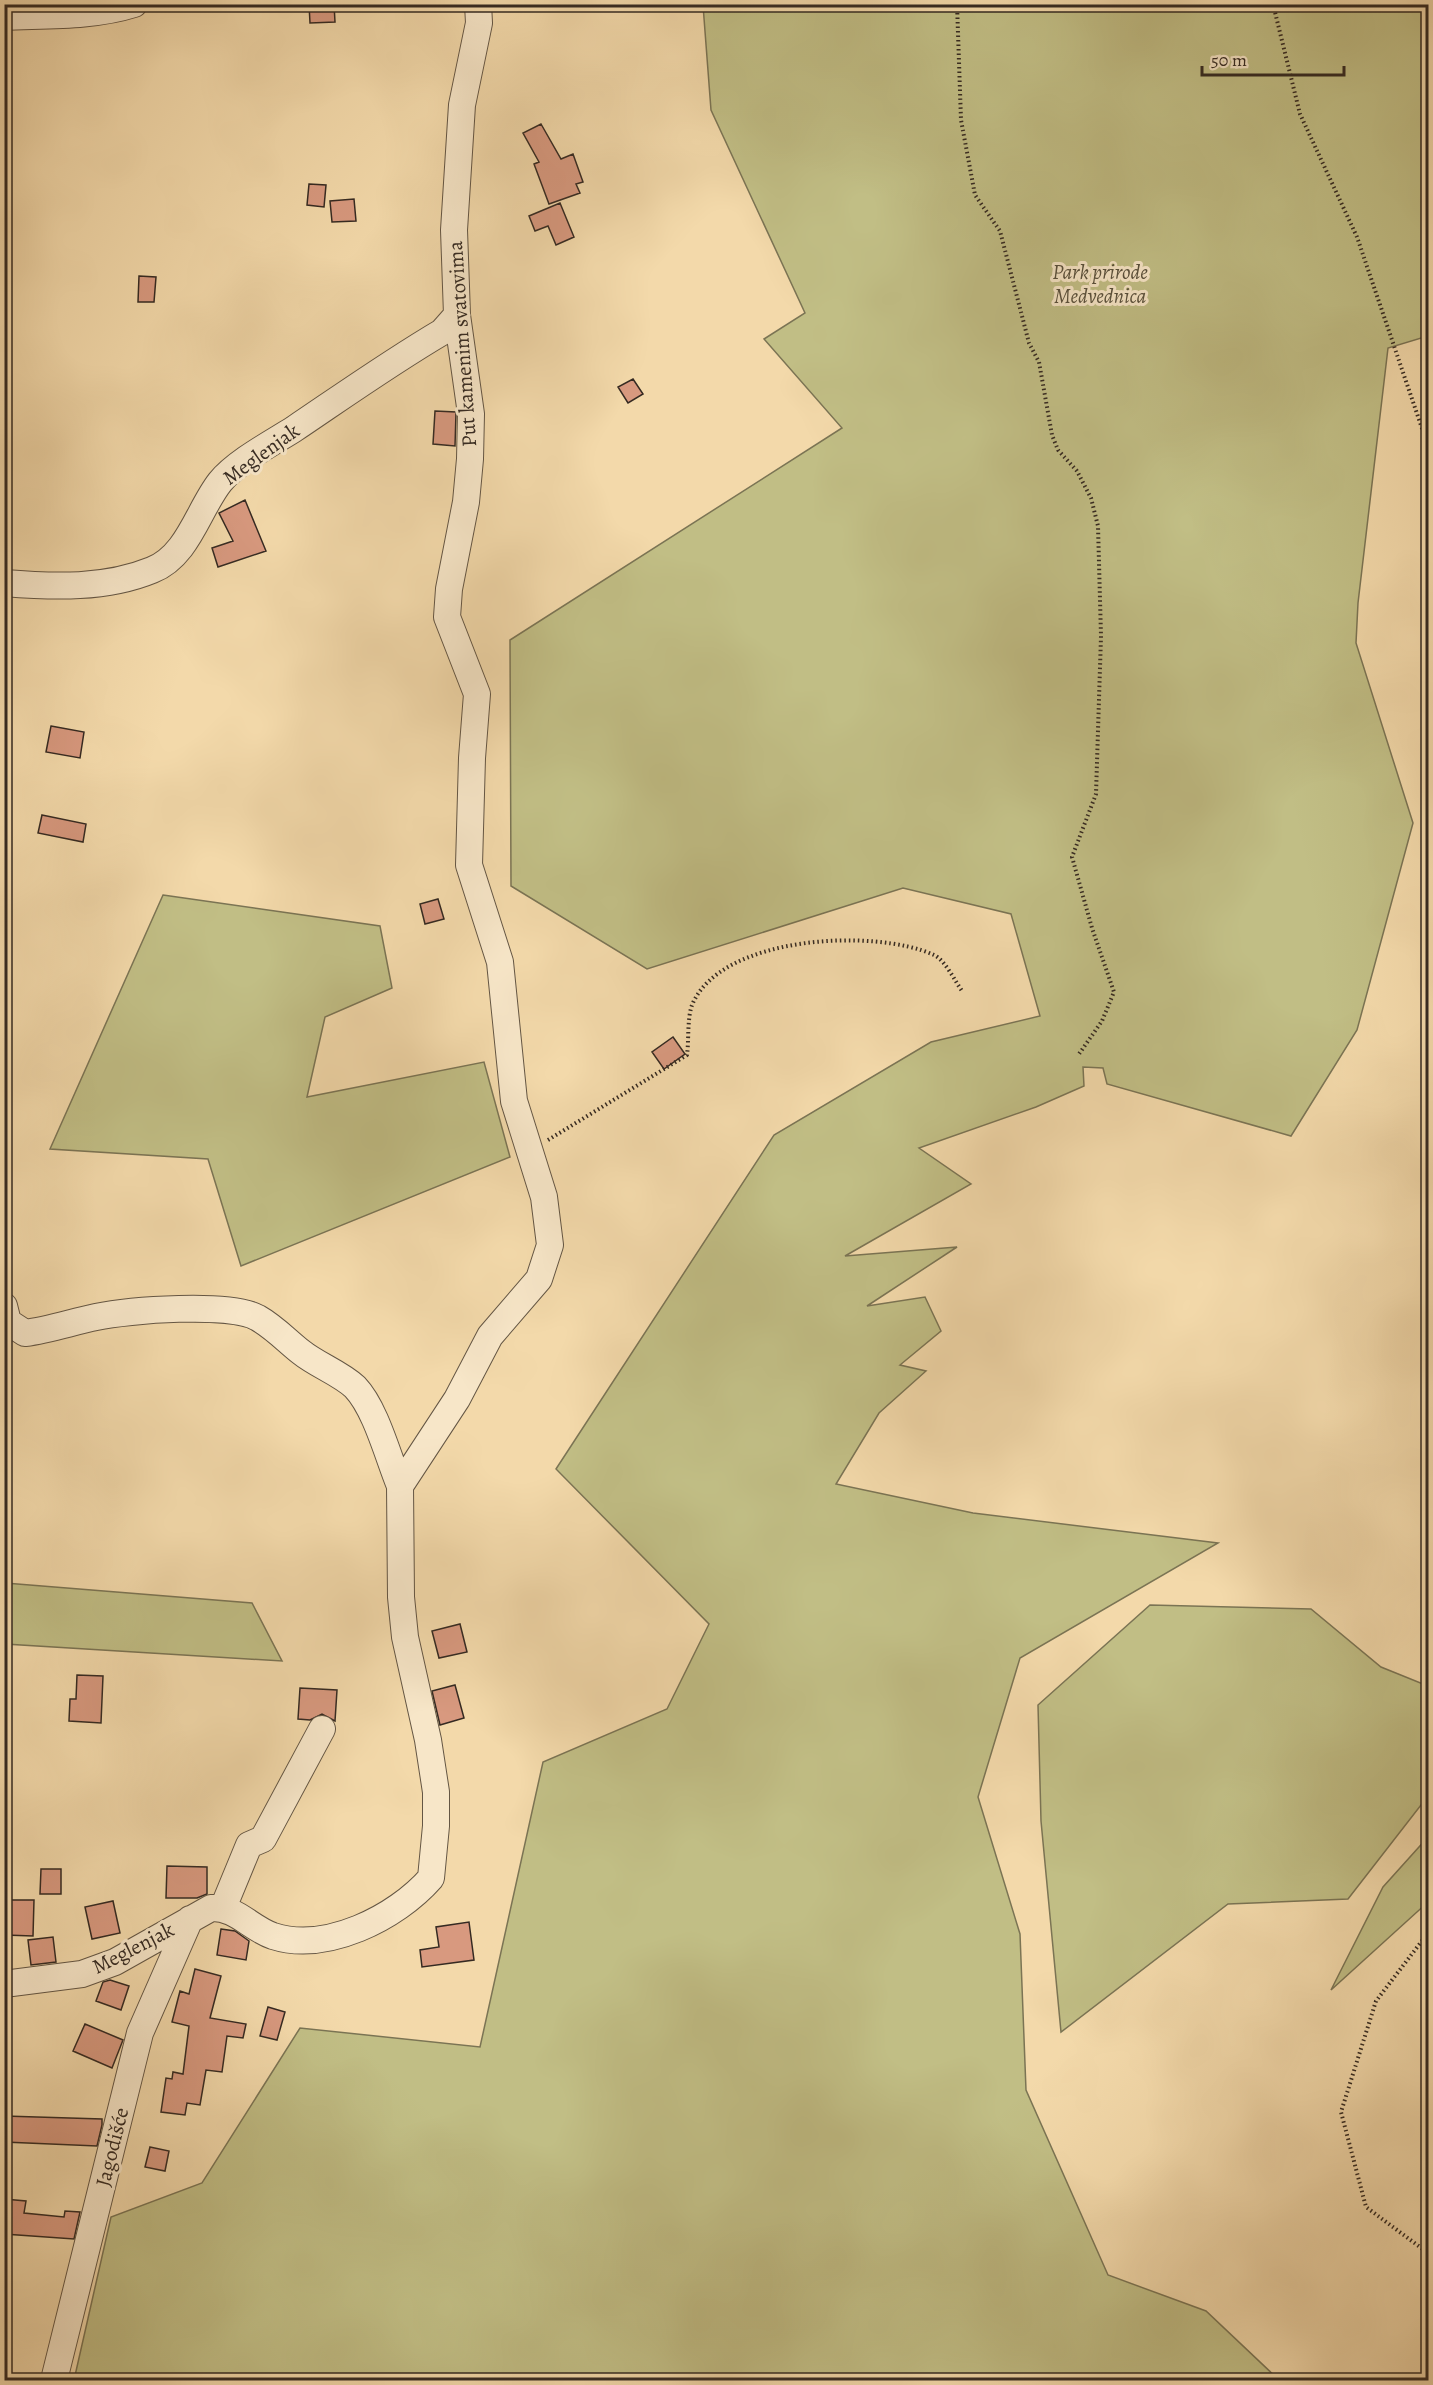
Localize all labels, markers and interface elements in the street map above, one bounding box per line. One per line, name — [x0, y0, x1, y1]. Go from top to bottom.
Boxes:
scale bar — [1202, 39, 1344, 77]
text: 50 m — [1211, 48, 1247, 72]
street label: Put kamenim svatovima — [441, 240, 483, 448]
park label: Park prirode Medvednica — [1052, 258, 1148, 310]
street label: Meglenjak — [217, 416, 306, 491]
street label: Meglenjak — [87, 1915, 179, 1981]
street label: Jagodišće — [89, 2104, 135, 2190]

